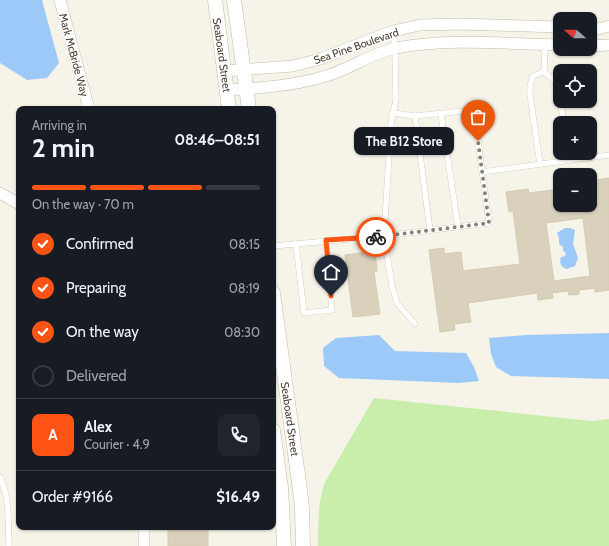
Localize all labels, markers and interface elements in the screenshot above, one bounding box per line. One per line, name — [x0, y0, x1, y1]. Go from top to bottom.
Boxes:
street label: Mark McBride Way — [56, 12, 92, 99]
north arrow — [553, 12, 597, 56]
map controls — [553, 12, 597, 212]
street label: Seaboard Street — [210, 17, 234, 93]
street label: Sea Pine Boulevard — [312, 25, 400, 67]
button: locate — [553, 64, 597, 108]
pin — [461, 100, 495, 141]
icon: bag — [467, 106, 489, 128]
button: + — [553, 116, 597, 160]
text: Arriving in — [32, 117, 87, 133]
callout: The B12 Store — [354, 127, 454, 155]
text: 08:46–08:51 — [174, 131, 260, 149]
text: 2 min — [32, 132, 95, 164]
text: The B12 Store — [366, 133, 442, 149]
button: − — [553, 168, 597, 212]
text: On the way · 70 m — [32, 196, 134, 212]
courier — [356, 217, 396, 257]
icon: bike — [365, 226, 387, 248]
icon: check — [32, 233, 54, 255]
text: Confirmed — [66, 235, 134, 253]
text: 08:15 — [229, 236, 260, 252]
pin — [314, 255, 348, 296]
icon: home — [320, 261, 342, 283]
icon: check — [32, 277, 54, 299]
text: Preparing — [66, 279, 126, 297]
text: 08:19 — [229, 280, 260, 296]
icon: check — [32, 321, 54, 343]
text: On the way — [66, 323, 139, 341]
text: 08:30 — [224, 324, 260, 340]
text: Delivered — [66, 367, 127, 385]
street label: Seaboard Street — [278, 381, 302, 457]
button: phone — [218, 414, 260, 456]
text: Alex — [84, 418, 112, 436]
text: A — [48, 426, 58, 444]
text: Courier · 4.9 — [84, 436, 150, 452]
text: Order #9166 — [32, 488, 113, 506]
text: $16.49 — [216, 488, 260, 506]

